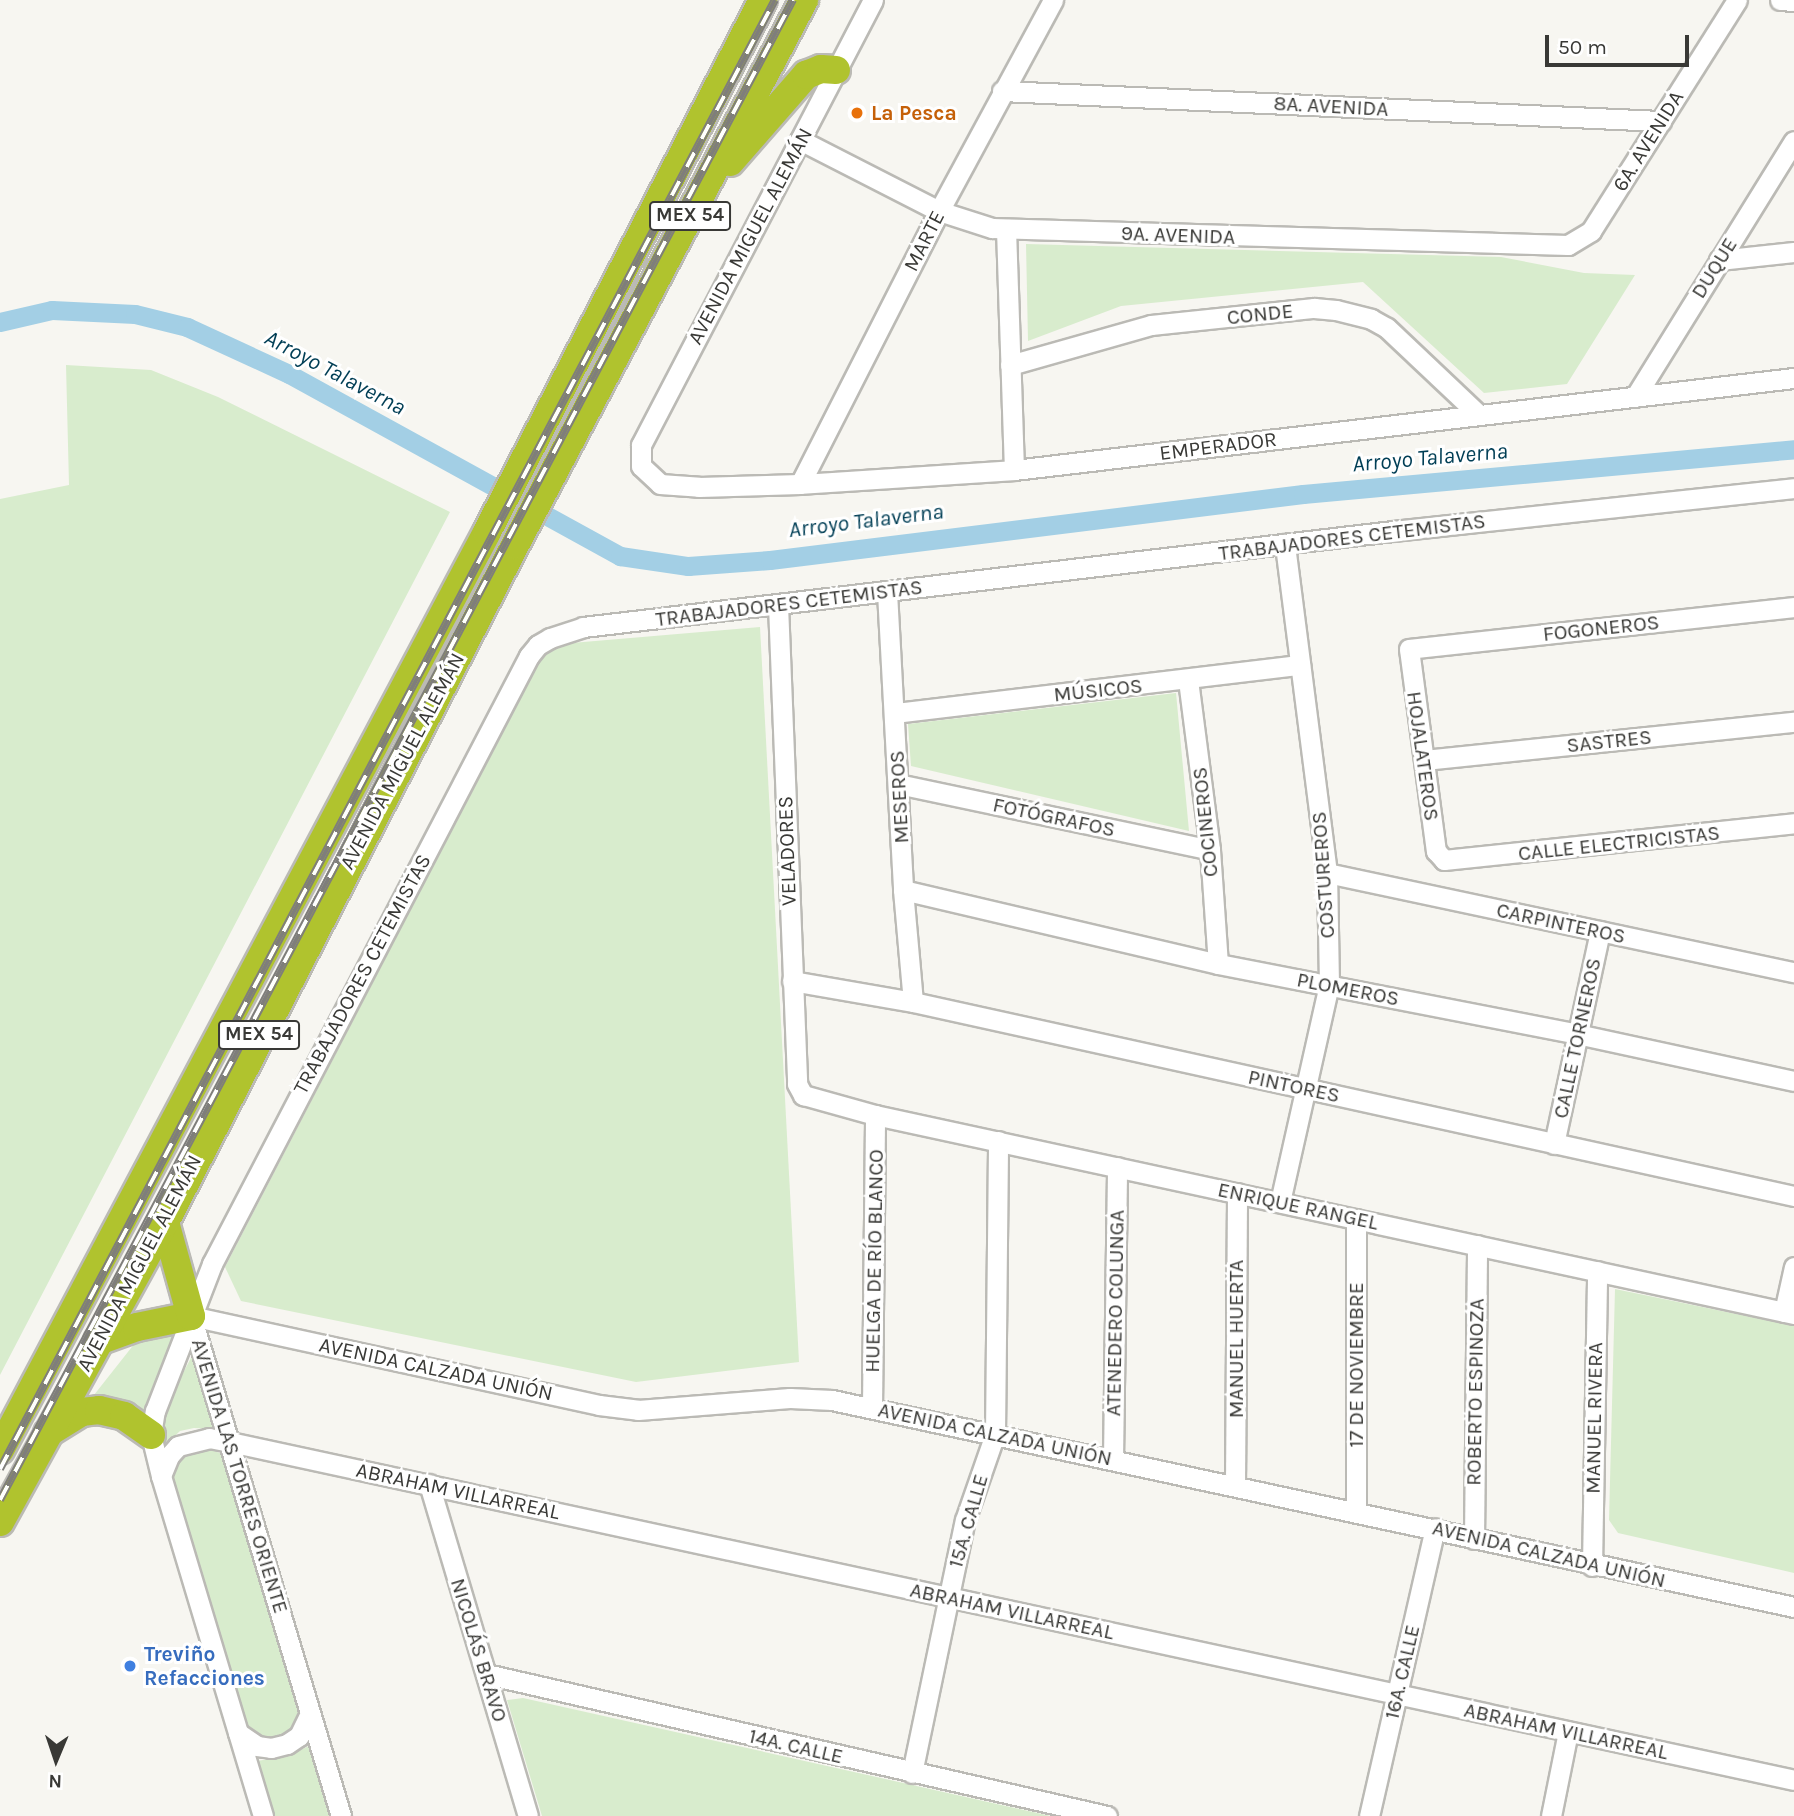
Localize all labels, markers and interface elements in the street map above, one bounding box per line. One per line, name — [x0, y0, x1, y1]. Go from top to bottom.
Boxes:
scale bar — [1549, 21, 1692, 65]
text: 50 m — [1558, 35, 1607, 59]
street label: 6A. AVENIDA — [1607, 86, 1689, 196]
street label: 8A. AVENIDA — [1273, 90, 1389, 122]
place label: La Pesca — [871, 100, 957, 126]
marker: La Pesca — [849, 105, 865, 121]
street label: AVENIDA MIGUEL ALEMÁN — [682, 123, 818, 349]
road number: MEX 54 — [648, 200, 732, 232]
street label: MARTE — [898, 206, 950, 276]
street label: 9A. AVENIDA — [1120, 220, 1236, 250]
street label: DUQUE — [1686, 233, 1742, 303]
street label: CONDE — [1226, 298, 1294, 330]
water label: Arroyo Talaverna — [260, 324, 410, 422]
street label: EMPERADOR — [1158, 426, 1278, 466]
water label: Arroyo Talaverna — [1351, 437, 1509, 479]
water label: Arroyo Talaverna — [787, 498, 945, 544]
street label: TRABAJADORES CETEMISTAS — [1217, 508, 1487, 566]
street label: TRABAJADORES CETEMISTAS — [654, 574, 924, 632]
street label: FOGONEROS — [1542, 609, 1660, 647]
street label: AVENIDA MIGUEL ALEMÁN — [334, 648, 470, 874]
street label: MÚSICOS — [1052, 673, 1144, 707]
street label: HOJALATEROS — [1401, 690, 1445, 822]
street label: SASTRES — [1565, 724, 1653, 758]
street label: MESEROS — [884, 750, 914, 844]
street label: COCINEROS — [1187, 766, 1223, 878]
street label: FOTÓGRAFOS — [991, 792, 1117, 842]
street label: VELADORES — [772, 795, 802, 907]
street label: COSTUREROS — [1306, 811, 1340, 939]
street label: CALLE ELECTRICISTAS — [1517, 820, 1721, 866]
street label: TRABAJADORES CETEMISTAS — [288, 850, 436, 1098]
street label: CARPINTEROS — [1494, 897, 1628, 949]
street label: CALLE TORNEROS — [1548, 955, 1606, 1121]
street label: PLOMEROS — [1295, 967, 1401, 1011]
road number: MEX 54 — [217, 1020, 301, 1050]
street label: PINTORES — [1246, 1064, 1342, 1108]
street label: HUELGA DE RÍO BLANCO — [859, 1149, 889, 1373]
street label: AVENIDA MIGUEL ALEMÁN — [71, 1150, 207, 1376]
street label: ENRIQUE RANGEL — [1215, 1177, 1381, 1235]
street label: ATENEDERO COLUNGA — [1101, 1209, 1129, 1417]
street label: MANUEL HUERTA — [1223, 1260, 1249, 1418]
street label: 17 DE NOVIEMBRE — [1343, 1282, 1369, 1448]
street label: ROBERTO ESPINOZA — [1461, 1298, 1489, 1486]
street label: AVENIDA CALZADA UNIÓN — [317, 1332, 555, 1406]
street label: AVENIDA LAS TORRES ORIENTE — [186, 1336, 294, 1616]
street label: MANUEL RIVERA — [1580, 1342, 1608, 1494]
street label: AVENIDA CALZADA UNIÓN — [876, 1397, 1114, 1471]
street label: ABRAHAM VILLARREAL — [354, 1457, 562, 1525]
street label: 15A. CALLE — [943, 1471, 993, 1571]
street label: AVENIDA CALZADA UNIÓN — [1430, 1515, 1668, 1593]
street label: NICOLÁS BRAVO — [445, 1575, 513, 1725]
street label: ABRAHAM VILLARREAL — [908, 1577, 1116, 1645]
street label: 16A. CALLE — [1379, 1622, 1425, 1722]
place label: Treviño Refacciones — [144, 1641, 265, 1691]
marker: Treviño Refacciones — [122, 1658, 138, 1674]
street label: ABRAHAM VILLARREAL — [1462, 1697, 1670, 1765]
street label: 14A. CALLE — [746, 1723, 846, 1769]
north arrow — [21, 1725, 91, 1795]
text: N — [48, 1770, 62, 1792]

